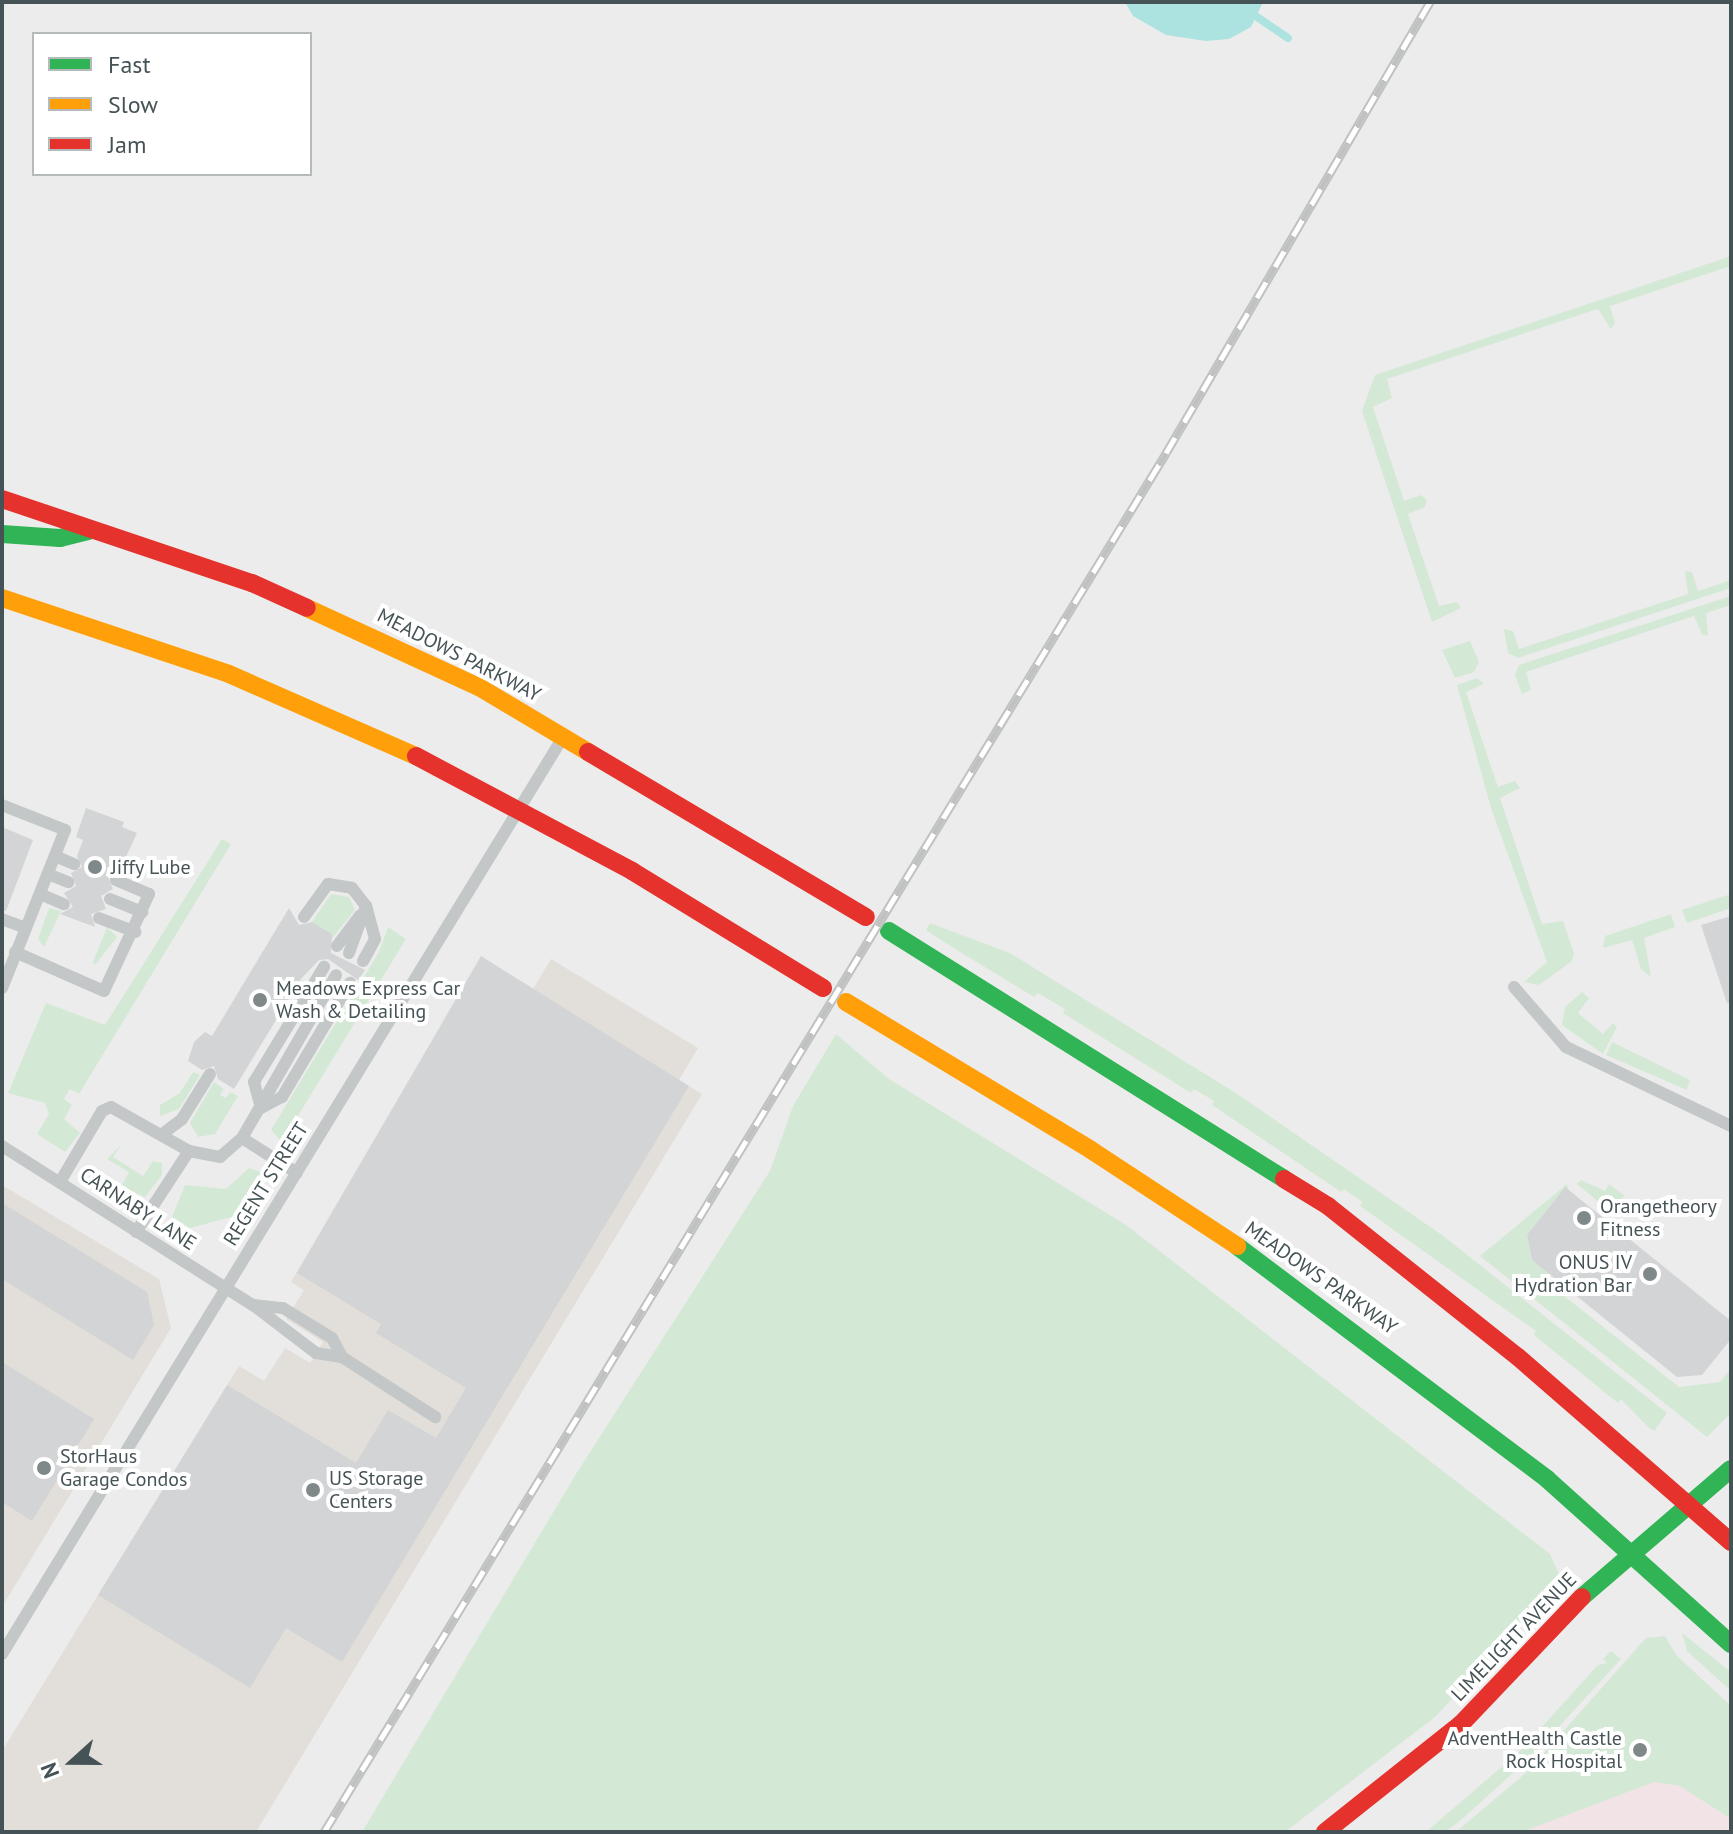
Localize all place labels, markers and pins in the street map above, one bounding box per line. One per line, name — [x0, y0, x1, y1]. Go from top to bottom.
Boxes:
place label: Jiffy Lube — [111, 855, 191, 879]
marker: Jiffy Lube — [86, 858, 104, 876]
place label: Meadows Express Car Wash & Detailing — [276, 976, 460, 1023]
marker: Meadows Express Car Wash & Detailing — [251, 991, 269, 1009]
place label: Orangetheory Fitness — [1600, 1194, 1717, 1241]
marker: Orangetheory Fitness — [1575, 1209, 1593, 1227]
place label: ONUS IV Hydration Bar — [1514, 1250, 1632, 1297]
marker: ONUS IV Hydration Bar — [1639, 1263, 1661, 1285]
place label: StorHaus Garage Condos — [60, 1444, 187, 1491]
marker: StorHaus Garage Condos — [35, 1459, 53, 1477]
place label: US Storage Centers — [329, 1466, 424, 1513]
marker: US Storage Centers — [304, 1481, 322, 1499]
place label: AdventHealth Castle Rock Hospital — [1448, 1726, 1622, 1773]
marker: AdventHealth Castle Rock Hospital — [1629, 1739, 1651, 1761]

